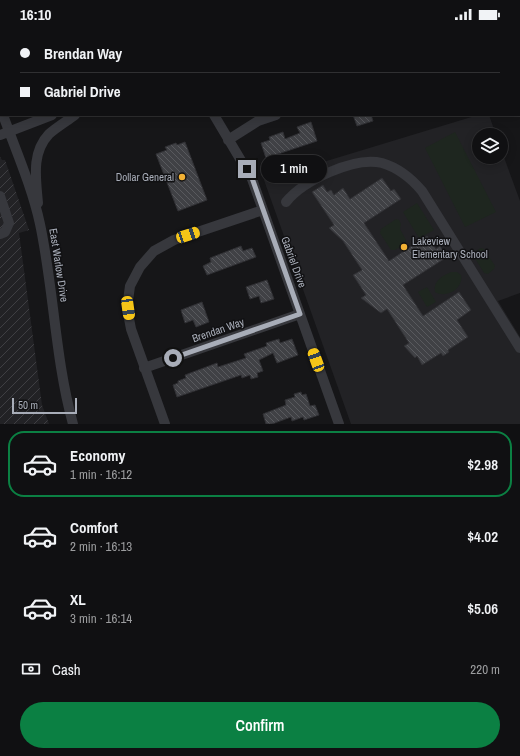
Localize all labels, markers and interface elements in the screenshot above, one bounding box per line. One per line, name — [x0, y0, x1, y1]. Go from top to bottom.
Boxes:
text: 16:10 — [20, 4, 51, 25]
text: Brendan Way — [44, 43, 122, 64]
text: Gabriel Drive — [44, 81, 121, 102]
map controls — [472, 128, 508, 164]
button: layers — [472, 128, 508, 164]
callout: 1 min — [261, 155, 327, 183]
route end — [238, 160, 256, 178]
text: 1 min — [280, 160, 308, 177]
place label: Dollar General — [116, 170, 174, 184]
marker: Dollar General — [177, 172, 187, 182]
car — [175, 226, 201, 244]
street label: East Warlow Drive — [46, 227, 72, 303]
street label: Gabriel Drive — [278, 234, 310, 290]
place label: Lakeview Elementary School — [412, 234, 488, 261]
marker: Lakeview Elementary School — [399, 242, 409, 252]
car — [120, 295, 136, 321]
street label: Brendan Way — [190, 314, 246, 345]
car — [306, 347, 326, 373]
route start — [164, 349, 182, 367]
scale bar — [12, 396, 77, 415]
text: 50 m — [18, 398, 38, 412]
text: Economy — [70, 445, 125, 466]
icon: car — [22, 446, 58, 482]
text: $2.98 — [467, 454, 498, 475]
text: 1 min · 16:12 — [70, 466, 132, 483]
text: Comfort — [70, 517, 118, 538]
icon: car — [22, 518, 58, 554]
text: $4.02 — [467, 526, 498, 547]
text: 2 min · 16:13 — [70, 538, 132, 555]
text: XL — [70, 589, 86, 610]
icon: car — [22, 590, 58, 626]
text: $5.06 — [467, 598, 498, 619]
text: 3 min · 16:14 — [70, 610, 132, 627]
icon: cash — [20, 658, 42, 680]
text: Cash — [52, 659, 81, 680]
text: 220 m — [470, 661, 500, 678]
button: Confirm — [20, 702, 500, 748]

